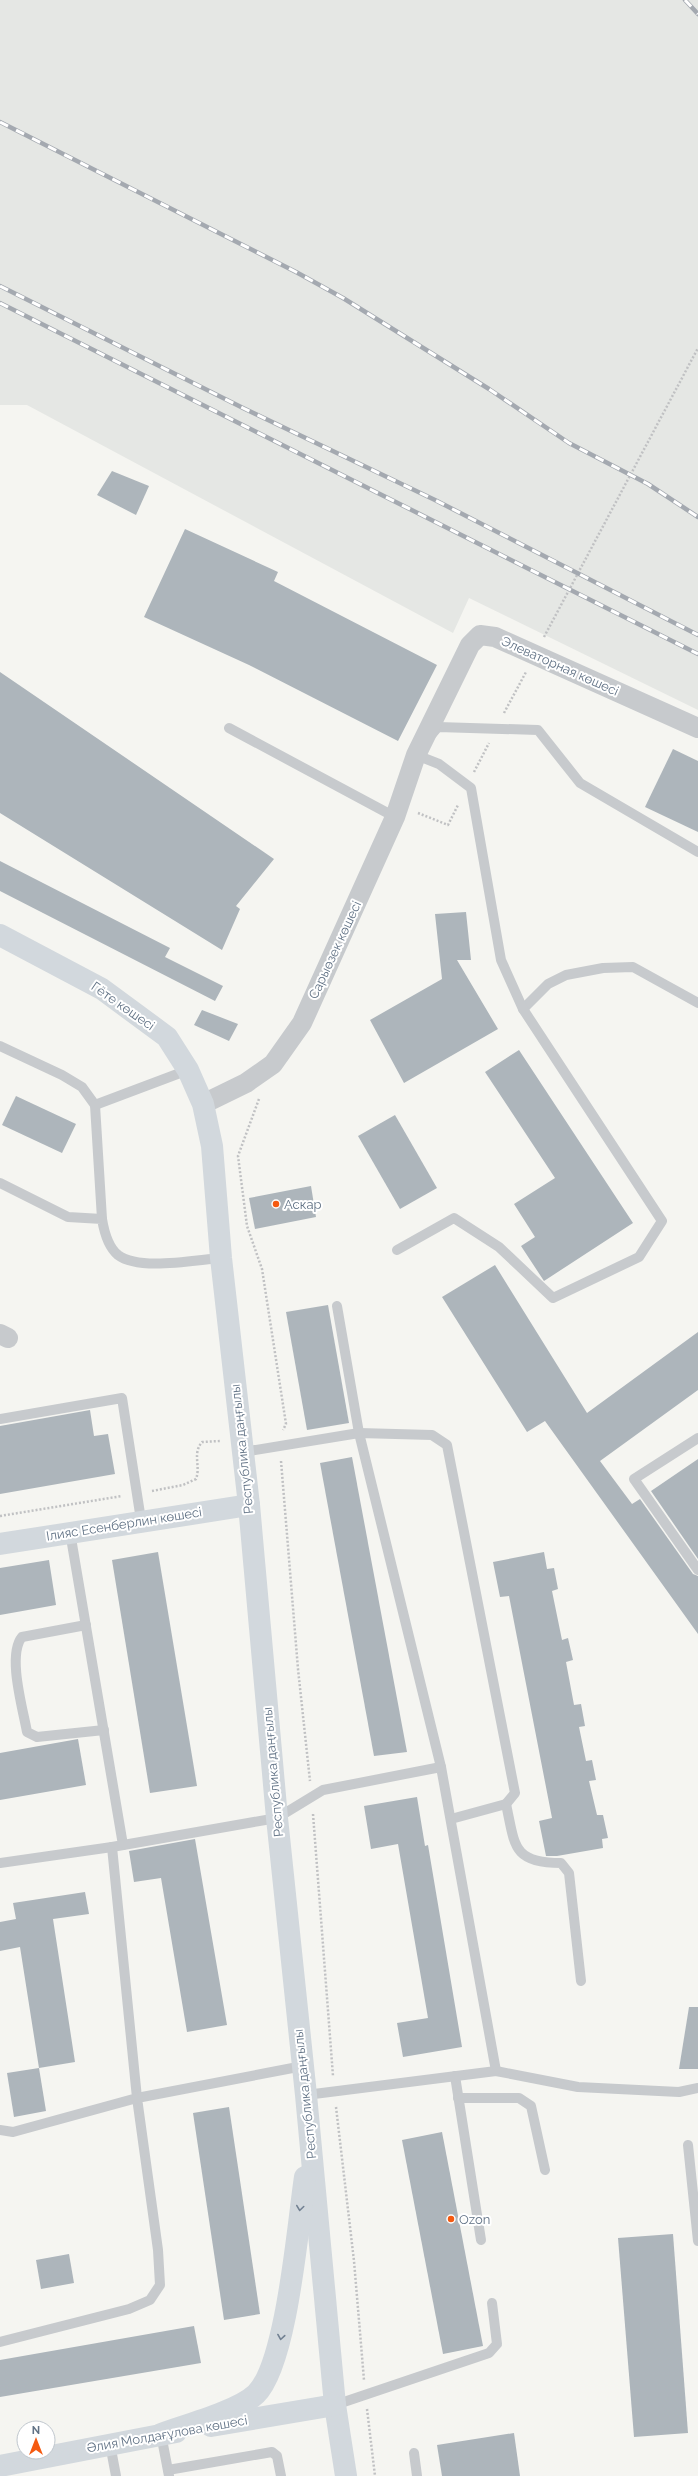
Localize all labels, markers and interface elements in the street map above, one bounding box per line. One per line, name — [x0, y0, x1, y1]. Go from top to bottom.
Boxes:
street label: Элеваторная көшесі — [499, 633, 621, 699]
street label: Сарыөзек көшесі — [306, 899, 364, 1001]
street label: Гёте көшесі — [89, 979, 157, 1033]
place label: Аскар — [284, 1197, 322, 1212]
marker: Аскар — [271, 1199, 281, 1209]
street label: Республика даңғылы — [228, 1383, 256, 1515]
street label: Ілияс Есенберлин көшесі — [45, 1504, 203, 1544]
street label: Республика даңғылы — [260, 1706, 286, 1838]
street label: Республика даңғылы — [291, 2028, 319, 2160]
one-way arrow — [296, 2205, 305, 2211]
place label: Ozon — [459, 2212, 490, 2227]
marker: Ozon — [446, 2214, 456, 2224]
one-way arrow — [277, 2334, 286, 2340]
street label: Әлия Молдағұлова көшесі — [86, 2412, 248, 2456]
north arrow — [16, 2420, 56, 2460]
text: N — [32, 2424, 40, 2437]

